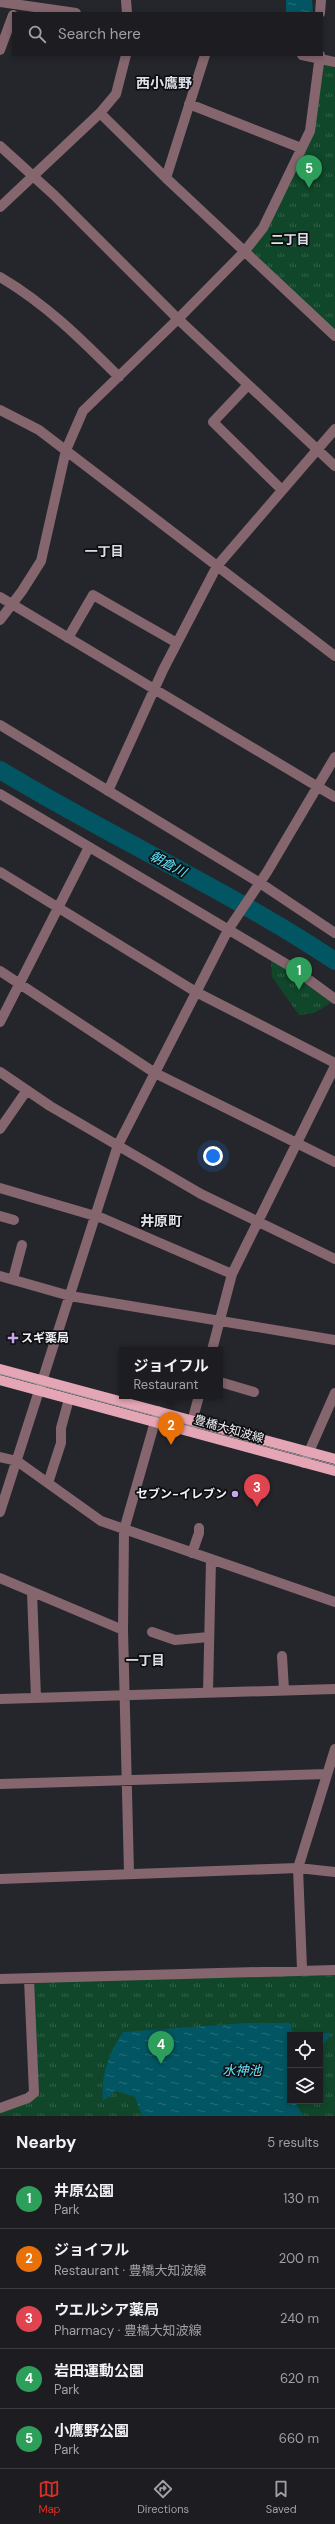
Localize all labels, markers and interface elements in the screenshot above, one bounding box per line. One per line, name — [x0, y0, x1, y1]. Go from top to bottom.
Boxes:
search box — [12, 12, 323, 56]
icon: search — [26, 23, 48, 45]
text: Search here — [58, 24, 141, 44]
district label: 西小鷹野 — [136, 74, 192, 92]
pin: 5 — [296, 155, 322, 188]
district label: 二丁目 — [270, 231, 310, 248]
district label: 一丁目 — [84, 543, 124, 560]
water label: 朝倉川 — [147, 847, 191, 882]
pin: 1 — [286, 957, 312, 990]
your location — [203, 1146, 223, 1166]
district label: 井原町 — [140, 1212, 182, 1230]
place label: スギ薬局 — [21, 1330, 69, 1346]
marker: スギ薬局 — [8, 1333, 18, 1343]
popup — [119, 1347, 223, 1399]
text: ジョイフル — [133, 1356, 209, 1376]
text: Restaurant — [133, 1376, 199, 1393]
street label: 豊橋大知波線 — [192, 1411, 266, 1447]
pin: 2 — [158, 1412, 184, 1445]
pin: 3 — [244, 1474, 270, 1507]
place label: セブン-イレブン — [136, 1486, 227, 1502]
marker: セブン-イレブン — [230, 1489, 240, 1499]
district label: 一丁目 — [125, 1652, 165, 1669]
pin: 4 — [148, 2031, 174, 2064]
map controls — [287, 2032, 323, 2104]
button: locate — [287, 2032, 323, 2068]
water label: 水神池 — [222, 2062, 263, 2079]
button: layers — [287, 2068, 323, 2104]
text: Nearby — [16, 2131, 76, 2153]
text: 5 results — [267, 2134, 319, 2151]
text: 井原公園 — [54, 2181, 114, 2201]
text: 1 — [27, 2190, 31, 2207]
text: 130 m — [283, 2190, 319, 2207]
text: Park — [54, 2201, 80, 2218]
text: ジョイフル — [54, 2240, 129, 2260]
text: 2 — [25, 2250, 33, 2267]
text: 200 m — [279, 2250, 319, 2267]
text: Restaurant · 豊橋大知波線 — [54, 2262, 207, 2279]
text: ウエルシア薬局 — [54, 2300, 159, 2320]
text: 3 — [25, 2310, 33, 2327]
text: 240 m — [280, 2310, 319, 2327]
text: Pharmacy · 豊橋大知波線 — [54, 2322, 202, 2339]
text: 岩田運動公園 — [54, 2361, 144, 2381]
text: 4 — [25, 2370, 33, 2387]
text: 620 m — [280, 2370, 319, 2387]
text: Park — [54, 2381, 80, 2398]
text: 小鷹野公園 — [54, 2421, 129, 2441]
text: 5 — [25, 2430, 33, 2447]
text: 660 m — [279, 2430, 319, 2447]
text: Park — [54, 2441, 80, 2458]
tab: Map — [38, 2478, 61, 2516]
tab: Directions — [137, 2478, 189, 2516]
tab: Saved — [266, 2478, 297, 2516]

